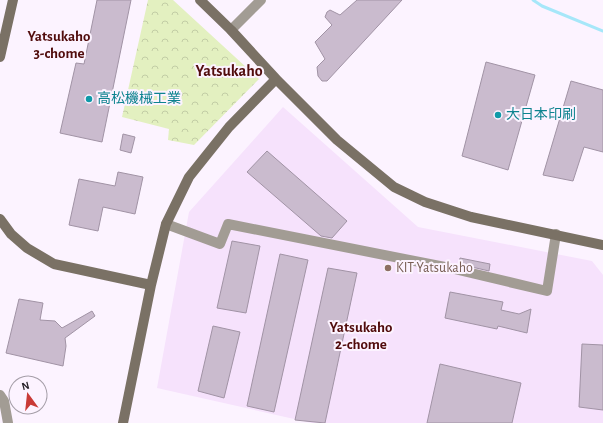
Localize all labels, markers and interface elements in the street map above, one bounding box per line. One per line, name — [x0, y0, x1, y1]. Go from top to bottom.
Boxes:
district label: Yatsukaho 3-chome — [27, 29, 91, 61]
district label: Yatsukaho — [195, 63, 263, 79]
place label: 高松機械工業 — [97, 90, 181, 106]
marker: 高松機械工業 — [84, 94, 94, 104]
place label: 大日本印刷 — [506, 107, 576, 122]
marker: 大日本印刷 — [493, 110, 503, 120]
place label: KIT Yatsukaho — [396, 261, 473, 275]
marker: KIT Yatsukaho — [383, 263, 393, 273]
district label: Yatsukaho 2-chome — [329, 320, 393, 352]
north arrow — [8, 375, 48, 415]
text: N — [20, 380, 31, 392]

